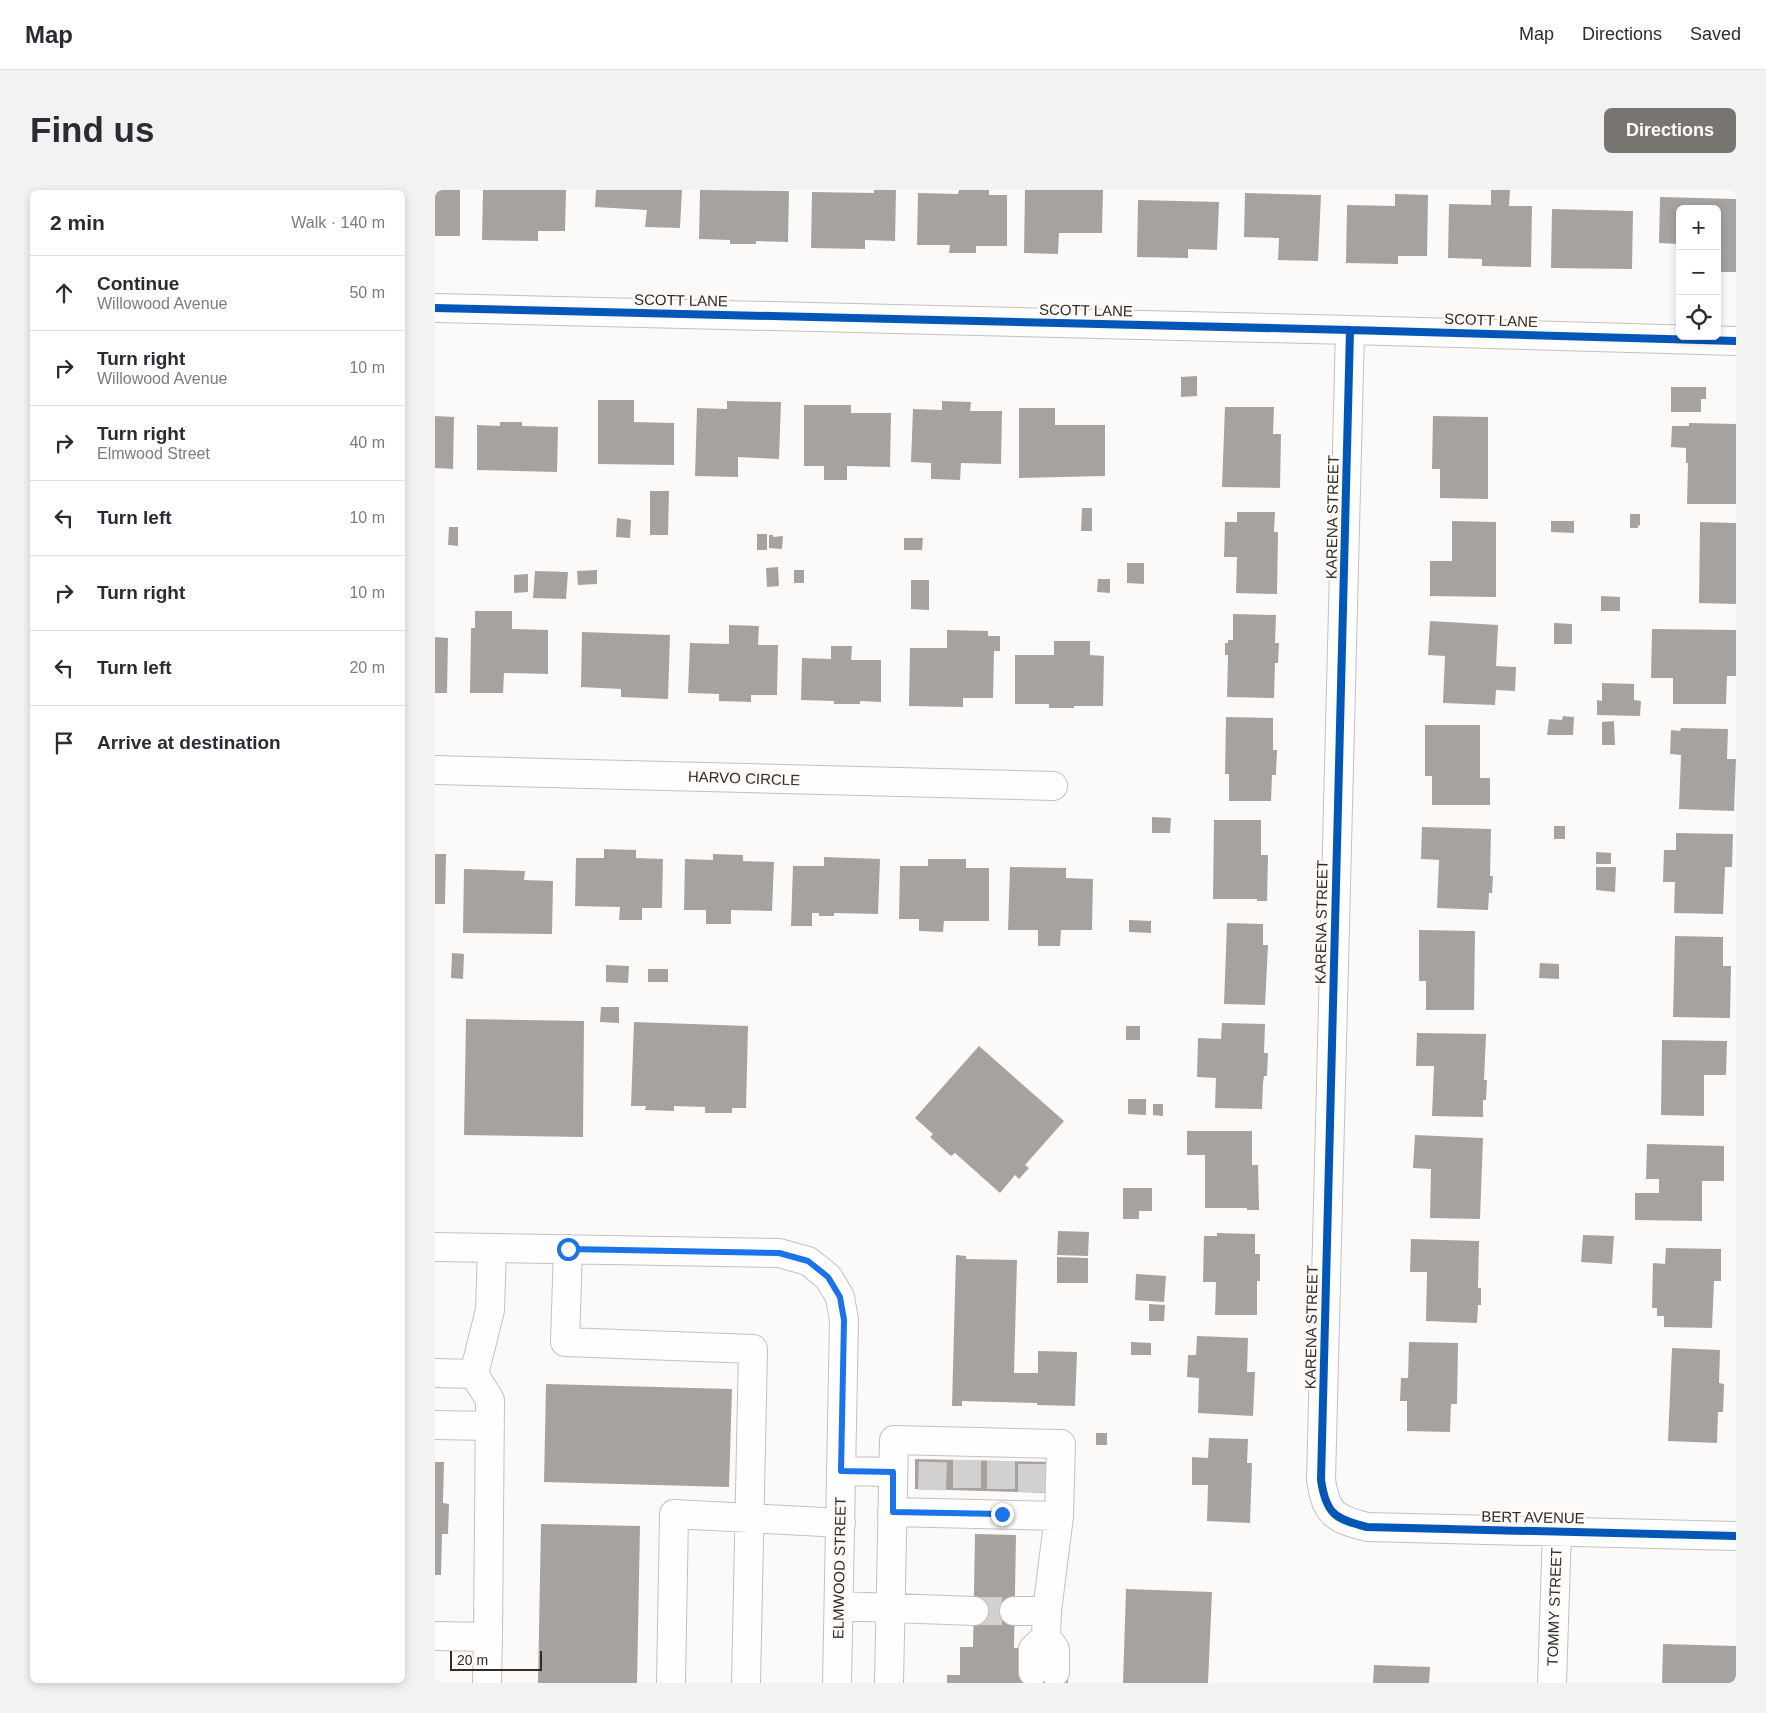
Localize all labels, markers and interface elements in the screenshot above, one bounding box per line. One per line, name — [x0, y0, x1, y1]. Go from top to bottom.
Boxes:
text: Map — [25, 21, 73, 48]
text: Map — [1519, 24, 1554, 44]
text: Directions — [1582, 24, 1662, 44]
text: Saved — [1690, 24, 1741, 44]
button: Directions — [1604, 108, 1736, 153]
text: Find us — [30, 110, 154, 149]
map controls — [1676, 205, 1721, 340]
button: + — [1676, 205, 1721, 250]
text: 2 min — [50, 211, 105, 234]
text: Walk · 140 m — [291, 214, 385, 231]
button: − — [1676, 250, 1721, 295]
text: Continue — [97, 273, 179, 294]
icon: ahead — [50, 279, 78, 307]
text: 50 m — [349, 284, 385, 301]
street label: SCOTT LANE — [634, 291, 728, 309]
text: Willowood Avenue — [97, 295, 227, 312]
button: locate — [1676, 295, 1721, 340]
street label: SCOTT LANE — [1039, 301, 1133, 319]
street label: SCOTT LANE — [1444, 310, 1538, 330]
text: Turn right — [97, 348, 185, 369]
icon: right — [50, 354, 78, 382]
text: 10 m — [349, 359, 385, 376]
text: Willowood Avenue — [97, 370, 227, 387]
text: Turn right — [97, 423, 185, 444]
icon: right — [50, 429, 78, 457]
text: 40 m — [349, 434, 385, 451]
text: Elmwood Street — [97, 445, 210, 462]
street label: KARENA STREET — [1322, 455, 1342, 579]
icon: left — [50, 504, 78, 532]
text: Turn left — [97, 507, 172, 528]
text: 10 m — [349, 509, 385, 526]
icon: right — [50, 579, 78, 607]
text: Turn right — [97, 582, 185, 603]
text: 10 m — [349, 584, 385, 601]
icon: left — [50, 654, 78, 682]
text: Turn left — [97, 657, 172, 678]
text: 20 m — [349, 659, 385, 676]
icon: arrive — [50, 729, 78, 757]
text: Arrive at destination — [97, 732, 281, 753]
street label: HARVO CIRCLE — [688, 768, 800, 788]
street label: KARENA STREET — [1311, 860, 1331, 984]
route start — [557, 1238, 580, 1261]
street label: KARENA STREET — [1301, 1265, 1321, 1389]
street label: ELMWOOD STREET — [829, 1497, 849, 1639]
route end — [991, 1503, 1014, 1526]
street label: BERT AVENUE — [1481, 1508, 1585, 1526]
street label: TOMMY STREET — [1543, 1547, 1565, 1667]
scale bar — [450, 1648, 543, 1671]
text: 20 m — [457, 1652, 488, 1668]

